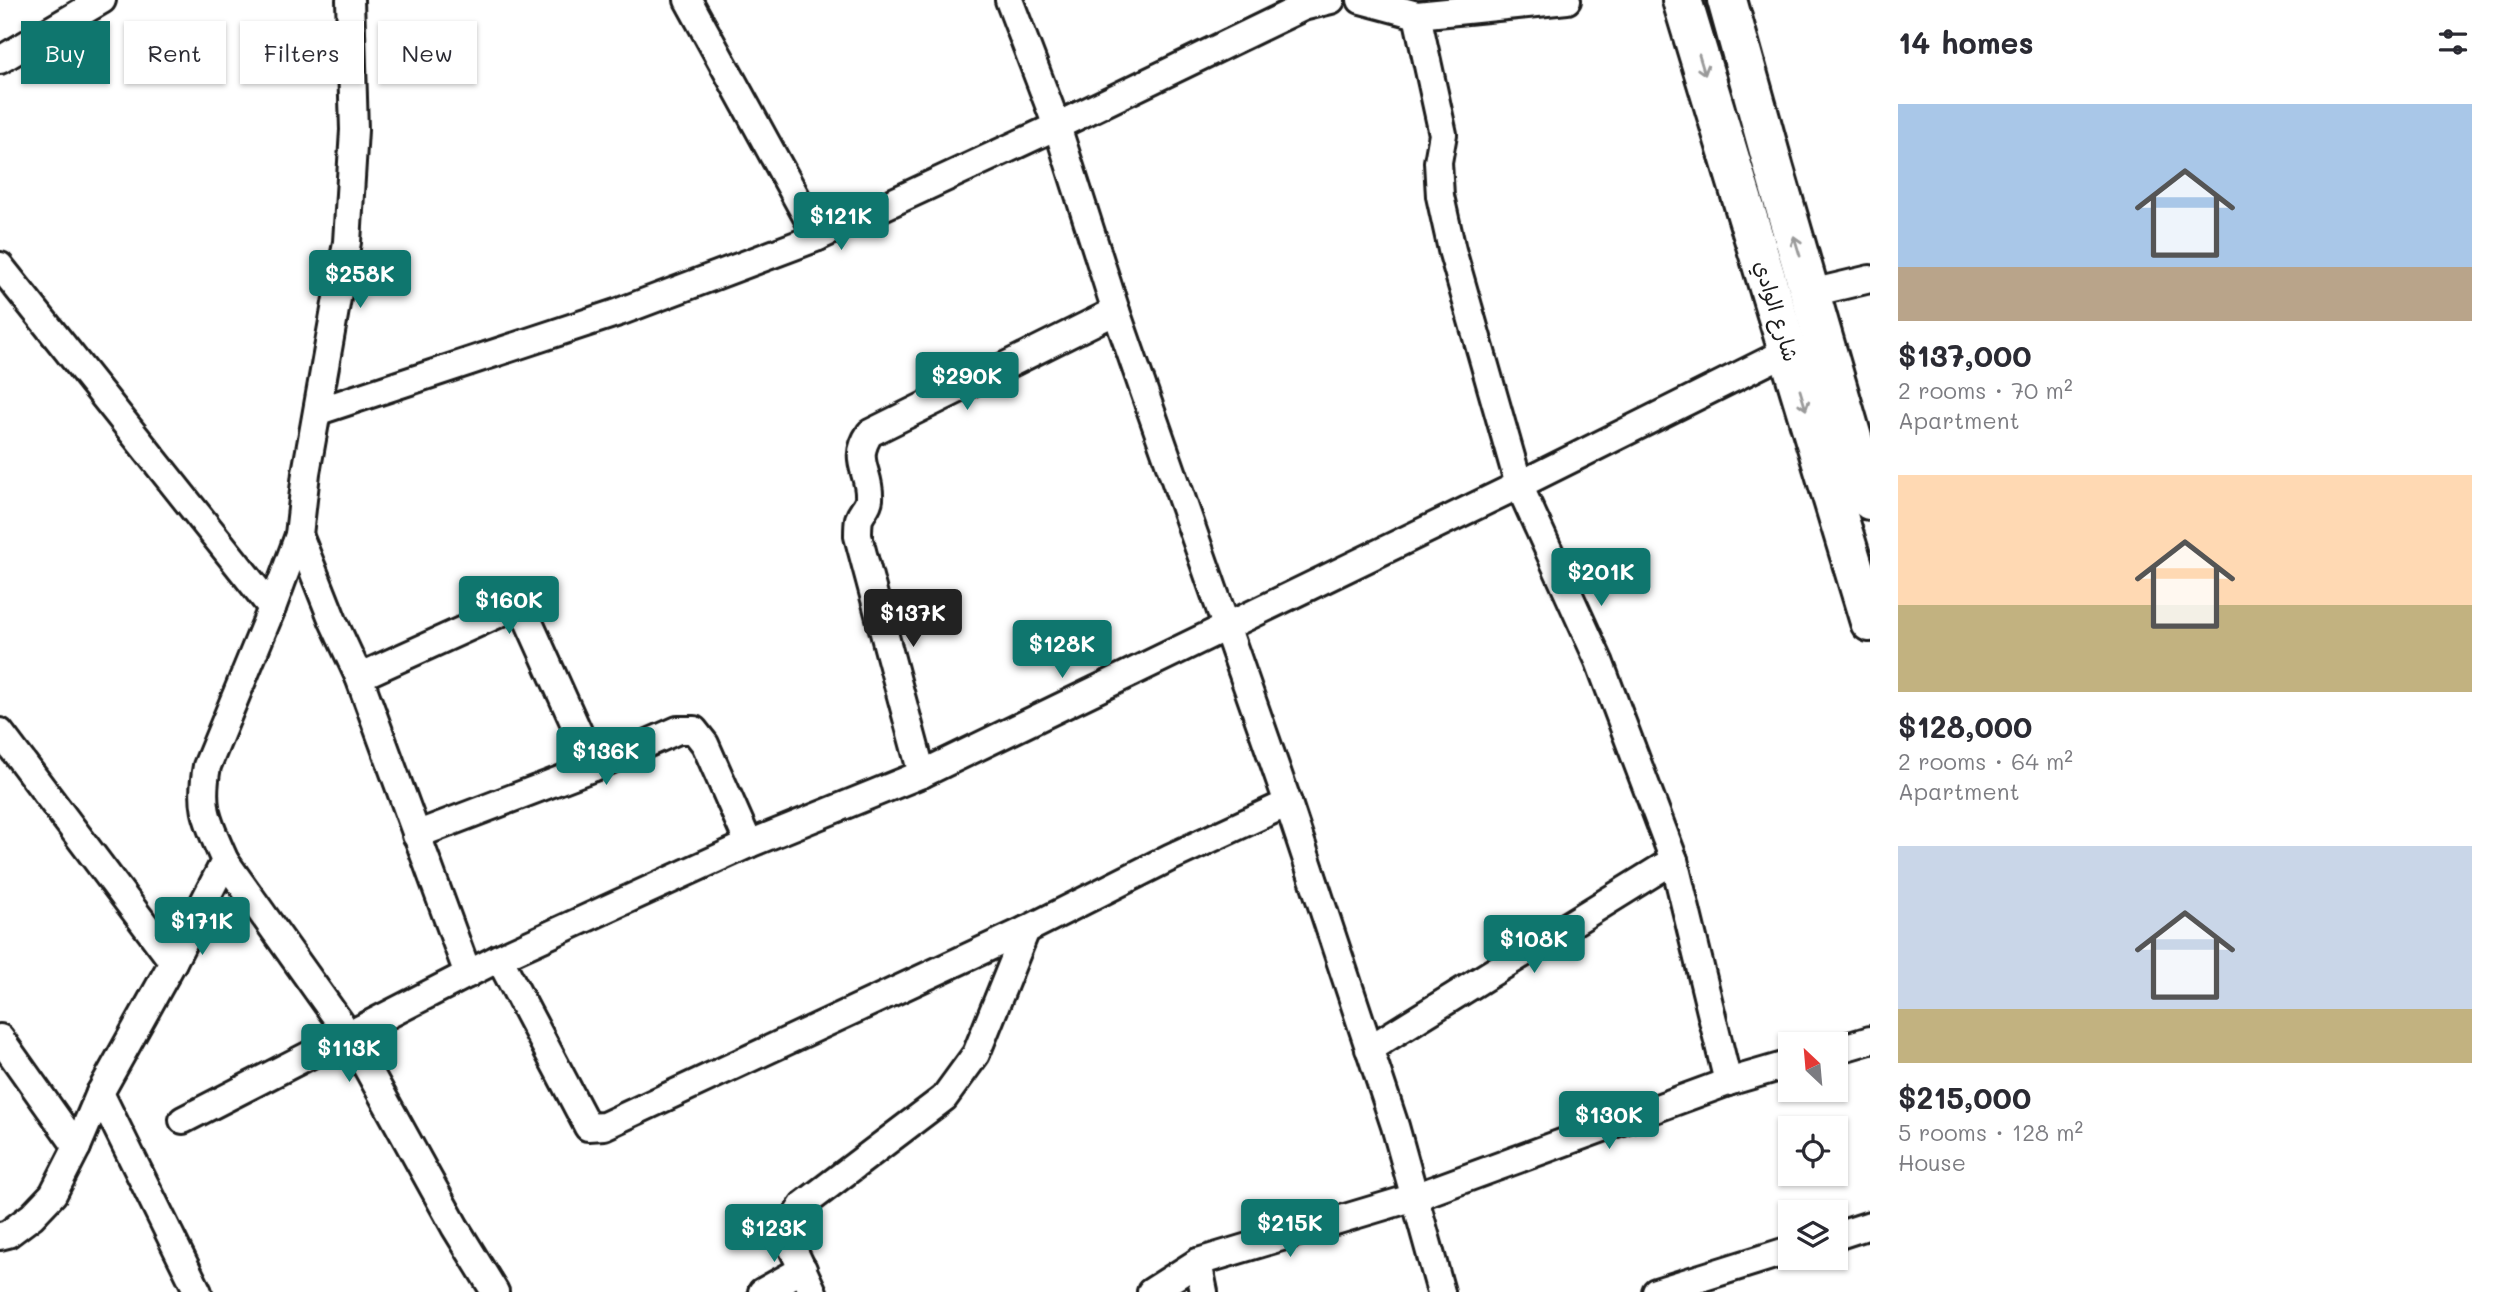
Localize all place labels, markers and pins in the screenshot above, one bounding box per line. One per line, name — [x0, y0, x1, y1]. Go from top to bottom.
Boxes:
pin: $121K — [792, 192, 890, 252]
pin: $258K — [311, 250, 409, 310]
pin: $290K — [918, 352, 1016, 412]
pin: $201K — [1552, 548, 1650, 608]
pin: $160K — [460, 576, 558, 636]
pin: $137K — [864, 590, 962, 649]
pin: $128K — [1013, 620, 1111, 680]
pin: $136K — [557, 728, 655, 787]
pin: $171K — [153, 898, 251, 957]
pin: $108K — [1485, 916, 1583, 975]
pin: $113K — [300, 1024, 398, 1084]
pin: $130K — [1560, 1092, 1658, 1151]
pin: $215K — [1241, 1200, 1339, 1259]
pin: $123K — [725, 1204, 823, 1264]

